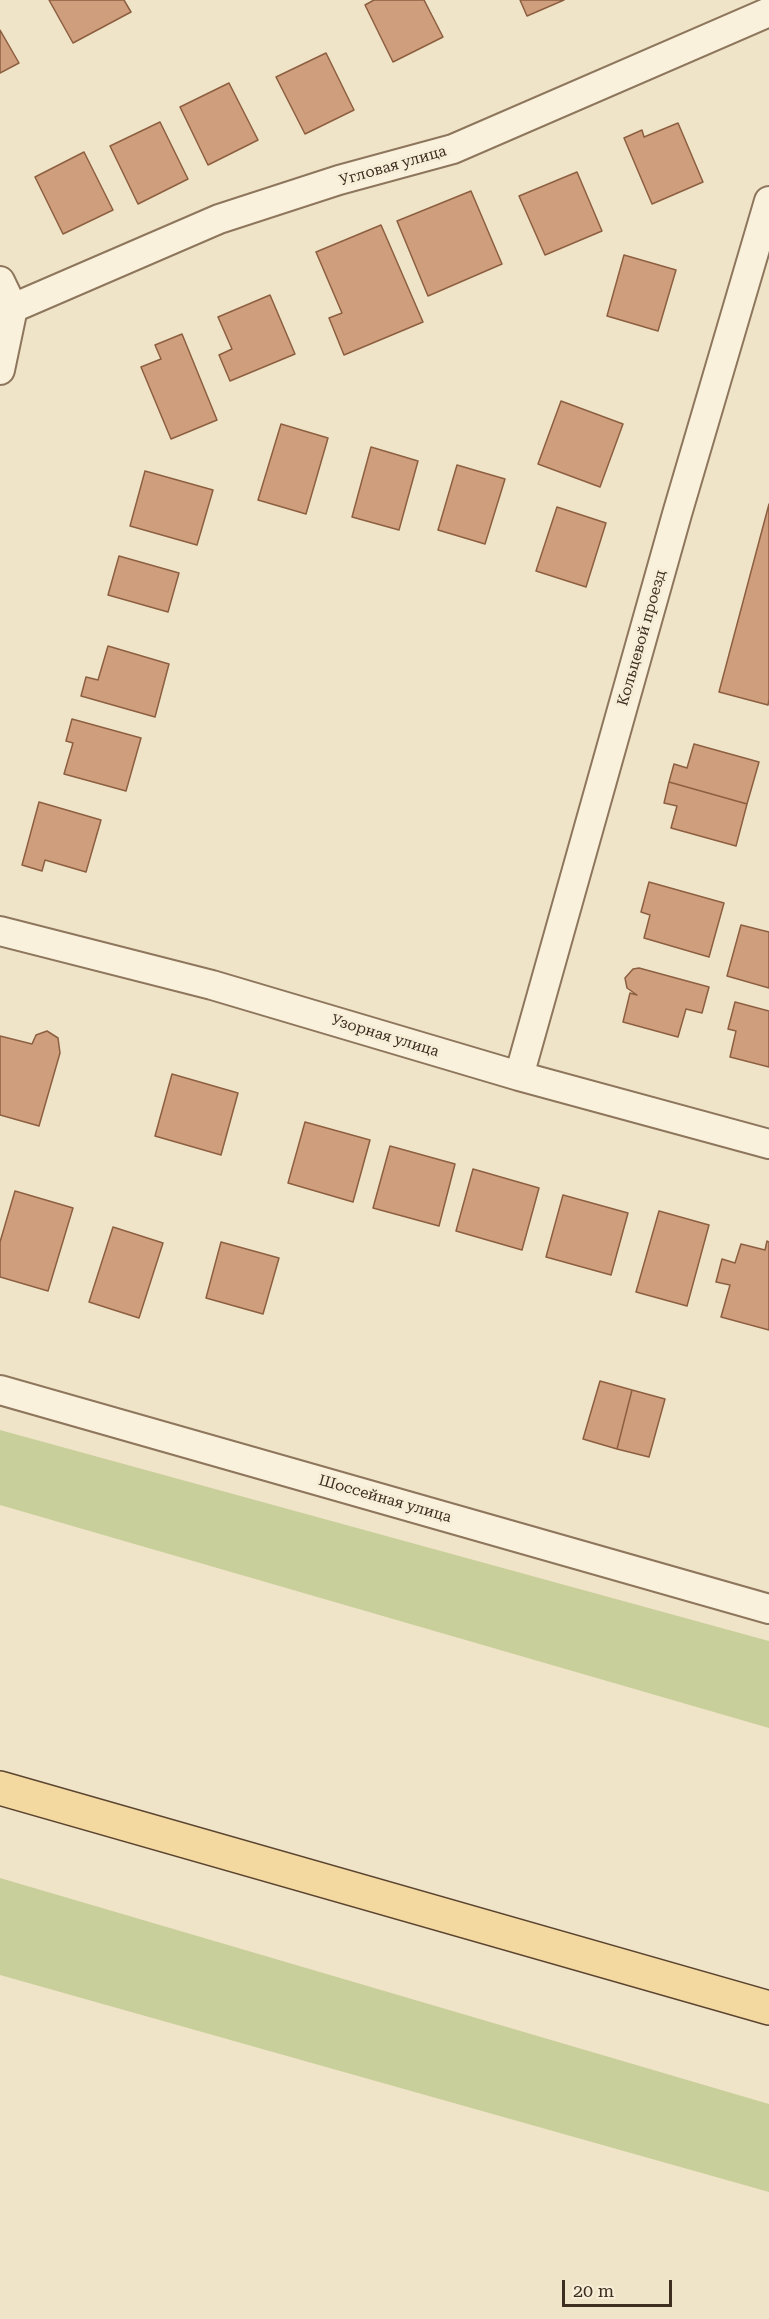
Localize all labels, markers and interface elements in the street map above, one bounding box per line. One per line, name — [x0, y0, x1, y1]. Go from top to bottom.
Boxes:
street label: Угловая улица — [337, 142, 449, 190]
street label: Кольцевой проезд — [614, 568, 670, 708]
street label: Узорная улица — [329, 1011, 441, 1061]
street label: Шоссейная улица — [317, 1471, 453, 1527]
scale bar — [565, 2268, 674, 2306]
text: 20 m — [573, 2280, 614, 2301]

